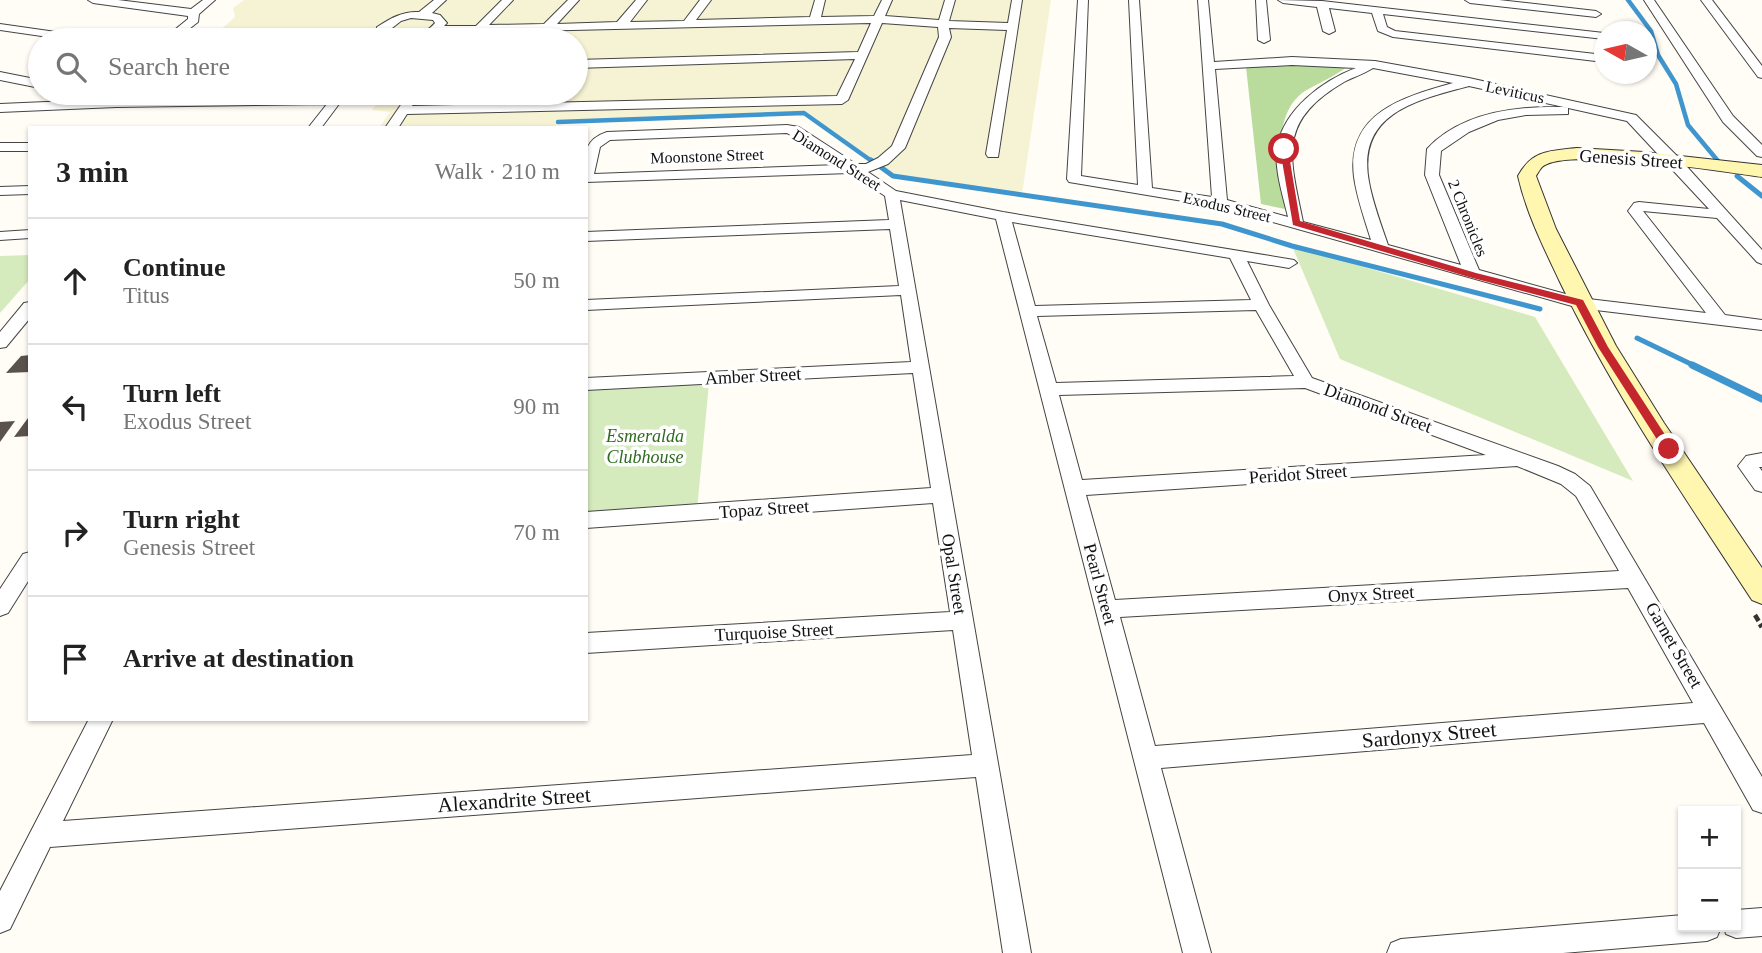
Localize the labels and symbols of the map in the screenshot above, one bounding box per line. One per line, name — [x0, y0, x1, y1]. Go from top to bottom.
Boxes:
north arrow — [1594, 21, 1657, 84]
street label: Leviticus — [1484, 77, 1546, 107]
street label: Diamond Street — [790, 126, 885, 194]
route start — [1268, 133, 1299, 164]
street label: Genesis Street — [1579, 145, 1683, 173]
street label: Moonstone Street — [650, 146, 764, 166]
street label: 2 Chronicles — [1445, 177, 1491, 259]
street label: Exodus Street — [1182, 189, 1273, 225]
street label: Amber Street — [704, 363, 802, 389]
street label: Diamond Street — [1321, 379, 1435, 437]
park label: Esmeralda Clubhouse — [605, 426, 684, 467]
route end — [1653, 433, 1684, 464]
street label: Peridot Street — [1248, 461, 1348, 487]
street label: Topaz Street — [718, 496, 810, 522]
street label: Opal Street — [938, 532, 970, 616]
street label: Pearl Street — [1080, 541, 1120, 627]
street label: Onyx Street — [1327, 582, 1415, 606]
street label: Garnet Street — [1641, 599, 1707, 691]
street label: Turquoise Street — [714, 619, 834, 645]
street label: Sardonyx Street — [1361, 717, 1497, 753]
street label: Alexandrite Street — [437, 783, 591, 817]

